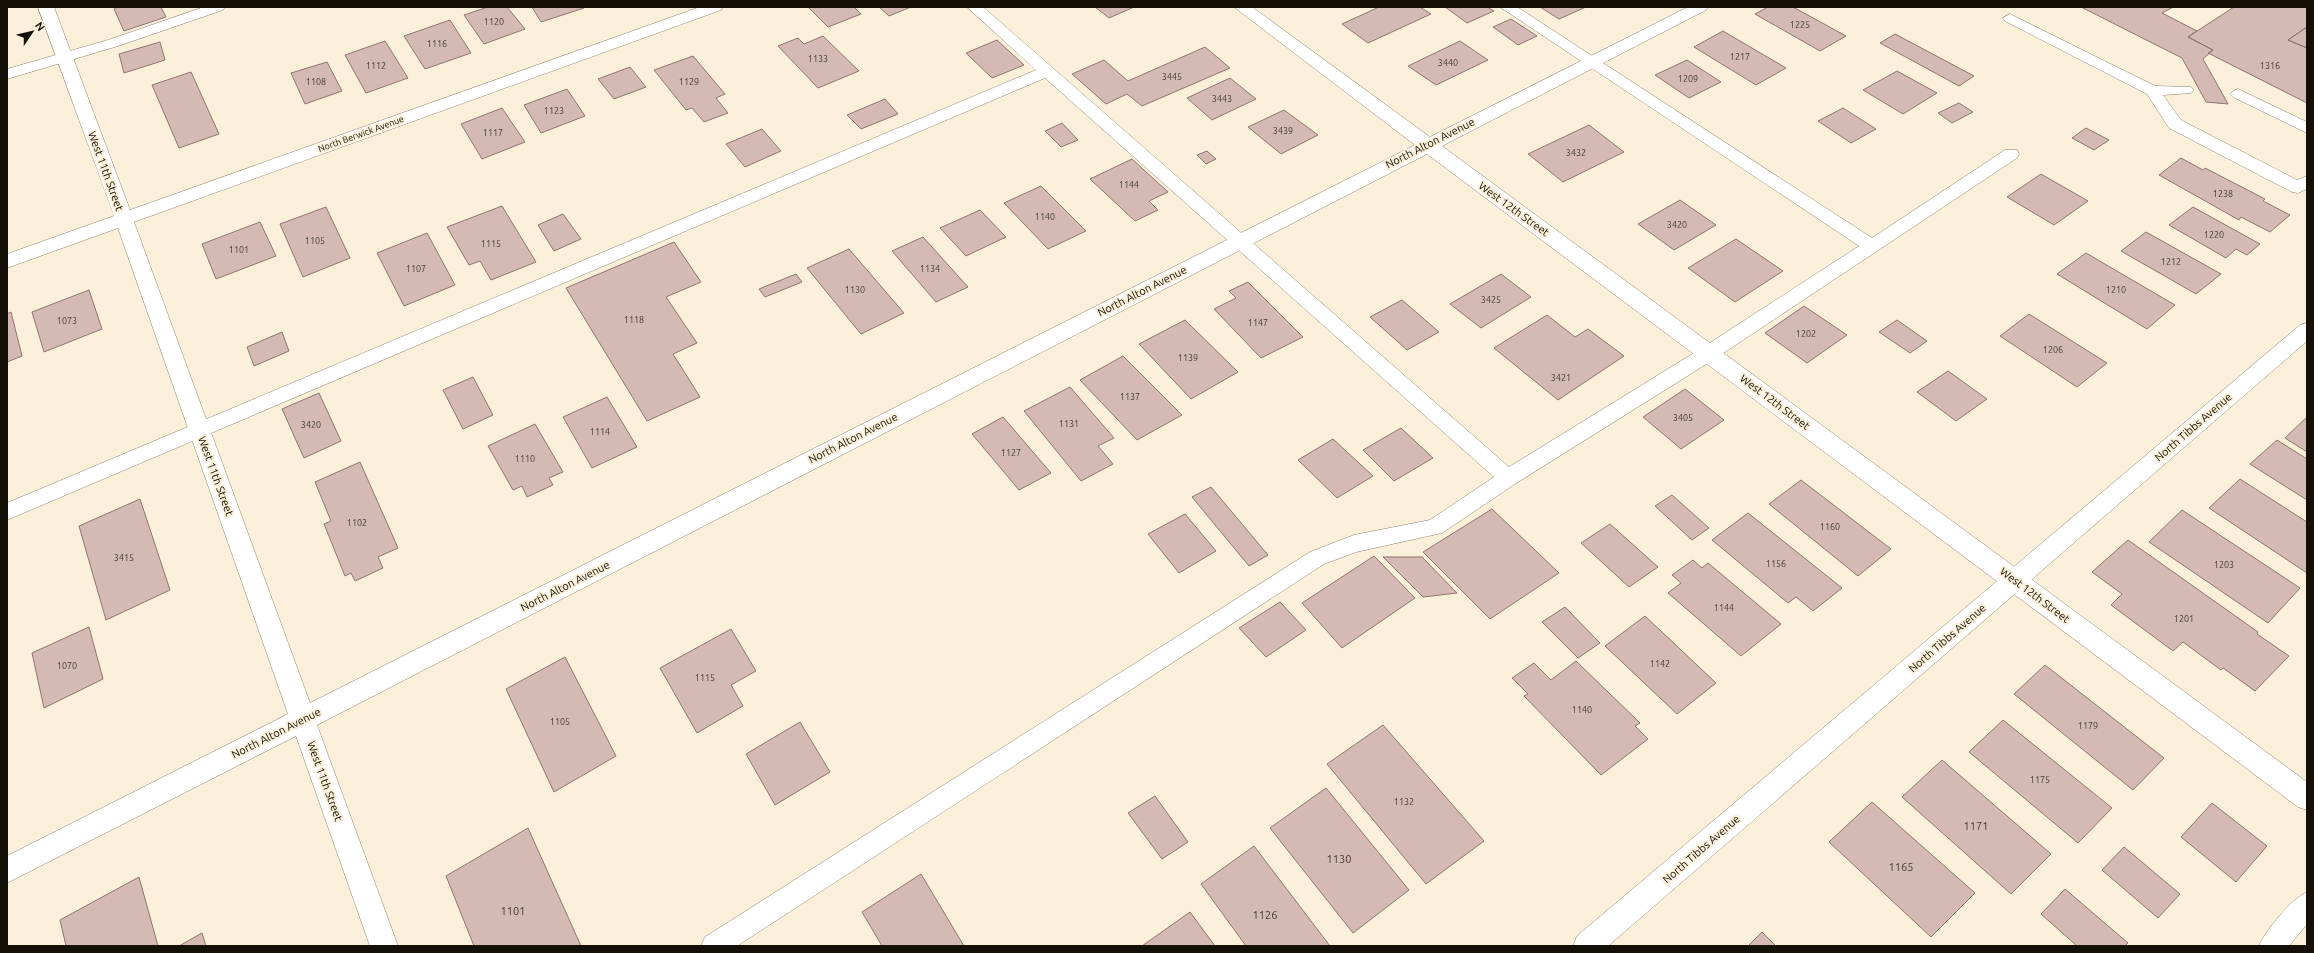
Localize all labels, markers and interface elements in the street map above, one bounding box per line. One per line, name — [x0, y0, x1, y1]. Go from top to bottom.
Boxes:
north arrow — [12, 12, 52, 52]
house number: 1120 — [484, 17, 504, 27]
text: N — [33, 19, 47, 33]
house number: 1225 — [1790, 20, 1810, 30]
house number: 1116 — [427, 39, 447, 49]
house number: 1217 — [1730, 52, 1750, 62]
house number: 1133 — [808, 54, 828, 64]
house number: 3440 — [1438, 58, 1458, 68]
house number: 1112 — [366, 61, 386, 71]
house number: 1316 — [2260, 61, 2280, 71]
house number: 3445 — [1162, 72, 1182, 82]
house number: 1209 — [1678, 74, 1698, 84]
house number: 1108 — [306, 77, 326, 87]
house number: 1129 — [679, 77, 699, 87]
house number: 3443 — [1212, 94, 1232, 104]
house number: 1123 — [544, 106, 564, 116]
street label: North Berwick Avenue — [317, 114, 405, 154]
street label: North Alton Avenue — [1384, 115, 1476, 171]
house number: 3439 — [1273, 126, 1293, 136]
house number: 1117 — [483, 128, 503, 138]
street label: West 11th Street — [86, 130, 126, 213]
house number: 3432 — [1566, 148, 1586, 158]
street label: West 12th Street — [1477, 179, 1552, 239]
house number: 1144 — [1119, 180, 1139, 190]
house number: 1238 — [2213, 189, 2233, 199]
house number: 1140 — [1035, 212, 1055, 222]
house number: 3420 — [1667, 220, 1687, 230]
house number: 1220 — [2204, 230, 2224, 240]
house number: 1105 — [305, 236, 325, 246]
house number: 1115 — [481, 239, 501, 249]
house number: 1101 — [229, 245, 249, 255]
house number: 1212 — [2161, 257, 2181, 267]
street label: North Alton Avenue — [1096, 263, 1188, 319]
house number: 1107 — [406, 264, 426, 274]
house number: 1134 — [920, 264, 940, 274]
house number: 1130 — [845, 285, 865, 295]
house number: 1210 — [2106, 285, 2126, 295]
house number: 3425 — [1481, 295, 1501, 305]
house number: 1118 — [624, 315, 644, 325]
house number: 1073 — [57, 316, 77, 326]
house number: 1147 — [1248, 318, 1268, 328]
house number: 1202 — [1796, 329, 1816, 339]
house number: 1206 — [2043, 345, 2063, 355]
house number: 1139 — [1178, 353, 1198, 363]
street label: West 12th Street — [1738, 372, 1813, 432]
house number: 3421 — [1551, 373, 1571, 383]
street label: North Tibbs Avenue — [2152, 390, 2234, 464]
house number: 1137 — [1120, 392, 1140, 402]
street label: North Alton Avenue — [807, 410, 899, 466]
house number: 3405 — [1673, 413, 1693, 423]
house number: 1131 — [1059, 419, 1079, 429]
house number: 3420 — [301, 420, 321, 430]
house number: 1114 — [590, 427, 610, 437]
street label: West 11th Street — [196, 435, 236, 518]
house number: 1127 — [1001, 448, 1021, 458]
house number: 1110 — [515, 454, 535, 464]
house number: 1102 — [347, 518, 367, 528]
house number: 1160 — [1820, 522, 1840, 532]
house number: 3415 — [114, 553, 134, 563]
street label: North Alton Avenue — [519, 558, 611, 614]
house number: 1156 — [1766, 559, 1786, 569]
house number: 1203 — [2214, 560, 2234, 570]
street label: West 12th Street — [1998, 565, 2073, 625]
street label: North Tibbs Avenue — [1906, 601, 1988, 675]
house number: 1144 — [1714, 603, 1734, 613]
house number: 1201 — [2174, 614, 2194, 624]
house number: 1142 — [1650, 659, 1670, 669]
house number: 1070 — [57, 661, 77, 671]
house number: 1115 — [695, 673, 715, 683]
street label: North Alton Avenue — [230, 705, 322, 761]
house number: 1140 — [1572, 705, 1592, 715]
house number: 1105 — [550, 717, 570, 727]
house number: 1179 — [2078, 721, 2098, 731]
street label: West 11th Street — [305, 740, 345, 823]
house number: 1175 — [2030, 775, 2050, 785]
house number: 1132 — [1394, 797, 1414, 807]
street label: North Tibbs Avenue — [1660, 812, 1742, 886]
house number: 1171 — [1964, 820, 1988, 832]
house number: 1130 — [1327, 853, 1351, 865]
house number: 1165 — [1889, 861, 1913, 873]
house number: 1101 — [501, 905, 525, 917]
house number: 1126 — [1253, 909, 1277, 921]

